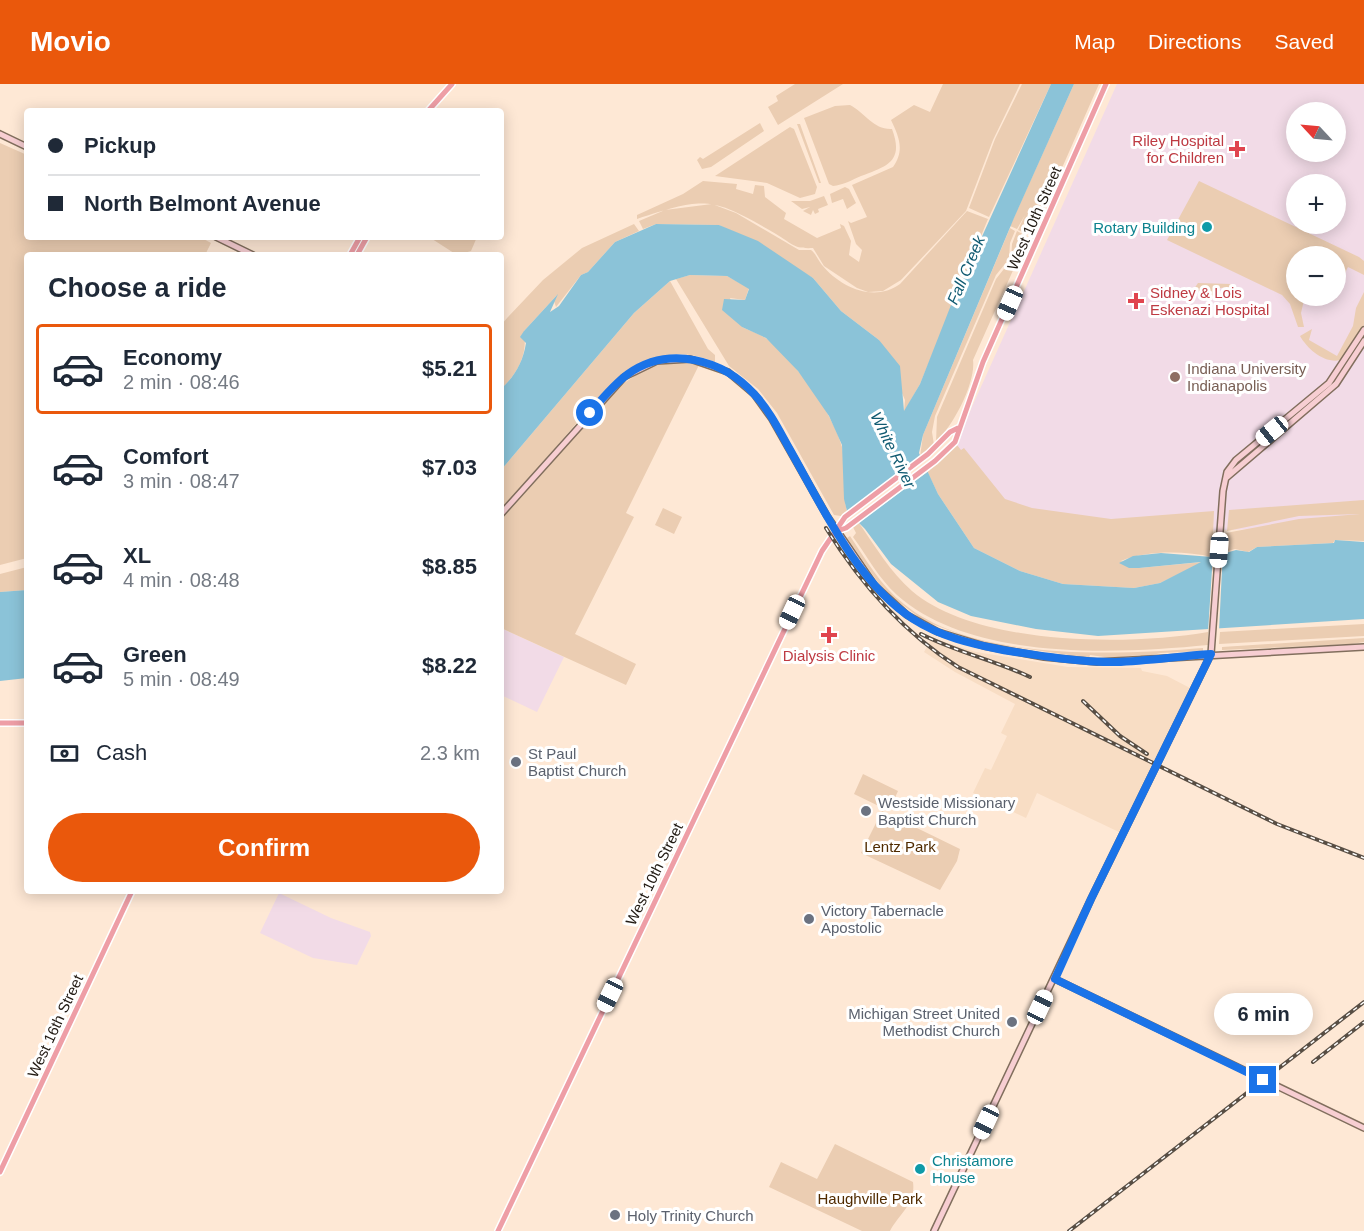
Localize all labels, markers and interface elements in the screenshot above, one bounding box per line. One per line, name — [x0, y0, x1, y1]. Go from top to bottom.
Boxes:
text: Movio — [30, 26, 111, 57]
text: Map — [1074, 30, 1115, 53]
text: Directions — [1148, 30, 1241, 53]
text: Saved — [1274, 30, 1334, 53]
north arrow — [1286, 102, 1346, 162]
map controls — [1286, 102, 1346, 306]
place label: Riley Hospital for Children — [1132, 132, 1224, 166]
text: Pickup — [84, 133, 156, 158]
marker: Riley Hospital for Children — [1228, 140, 1246, 158]
street label: West 10th Street — [1004, 163, 1065, 272]
button: + — [1286, 174, 1346, 234]
text: North Belmont Avenue — [84, 191, 321, 216]
place label: Rotary Building — [1093, 219, 1195, 236]
marker: Rotary Building — [1200, 220, 1214, 234]
water label: Fall Creek — [944, 232, 988, 307]
button: − — [1286, 246, 1346, 306]
text: Choose a ride — [48, 273, 227, 303]
car — [994, 283, 1026, 323]
place label: Sidney & Lois Eskenazi Hospital — [1150, 284, 1269, 318]
marker: Sidney & Lois Eskenazi Hospital — [1127, 292, 1145, 310]
icon: car — [51, 342, 105, 396]
text: Economy — [123, 345, 222, 370]
text: $5.21 — [422, 356, 477, 381]
place label: Indiana University Indianapolis — [1187, 360, 1307, 394]
marker: Indiana University Indianapolis — [1168, 370, 1182, 384]
text: 2 min · 08:46 — [123, 371, 240, 393]
route start — [576, 399, 603, 426]
water label: White River — [867, 409, 919, 491]
car — [1252, 413, 1292, 449]
icon: car — [51, 441, 105, 495]
text: Comfort — [123, 444, 209, 469]
text: $7.03 — [422, 455, 477, 480]
text: 3 min · 08:47 — [123, 470, 240, 492]
car — [1209, 531, 1229, 569]
icon: car — [51, 540, 105, 594]
text: XL — [123, 543, 151, 568]
text: $8.85 — [422, 554, 477, 579]
text: 4 min · 08:48 — [123, 569, 240, 591]
car — [776, 592, 808, 632]
marker: Dialysis Clinic — [820, 626, 838, 644]
icon: car — [51, 639, 105, 693]
text: Green — [123, 642, 187, 667]
place label: Dialysis Clinic — [783, 647, 876, 664]
text: $8.22 — [422, 653, 477, 678]
text: 5 min · 08:49 — [123, 668, 240, 690]
icon: cash — [48, 737, 81, 770]
text: Cash — [96, 740, 147, 765]
text: 2.3 km — [420, 742, 480, 764]
place label: St Paul Baptist Church — [528, 745, 626, 779]
marker: St Paul Baptist Church — [509, 755, 523, 769]
place label: Westside Missionary Baptist Church — [878, 794, 1016, 828]
marker: Westside Missionary Baptist Church — [859, 804, 873, 818]
button: Confirm — [48, 813, 480, 882]
street label: West 10th Street — [622, 819, 686, 928]
park label: Lentz Park — [864, 838, 936, 855]
place label: Victory Tabernacle Apostolic — [821, 902, 944, 936]
marker: Victory Tabernacle Apostolic — [802, 912, 816, 926]
street label: West 16th Street — [24, 971, 87, 1080]
car — [594, 975, 626, 1015]
car — [1024, 987, 1056, 1027]
callout: 6 min — [1214, 993, 1312, 1035]
text: 6 min — [1237, 1003, 1290, 1025]
place label: Michigan Street United Methodist Church — [848, 1005, 1000, 1039]
marker: Michigan Street United Methodist Church — [1005, 1015, 1019, 1029]
route end — [1249, 1066, 1276, 1093]
car — [970, 1102, 1002, 1142]
place label: Christamore House — [932, 1152, 1014, 1186]
marker: Christamore House — [913, 1162, 927, 1176]
park label: Haughville Park — [817, 1190, 923, 1207]
place label: Holy Trinity Church — [627, 1207, 754, 1224]
marker: Holy Trinity Church — [608, 1208, 622, 1222]

